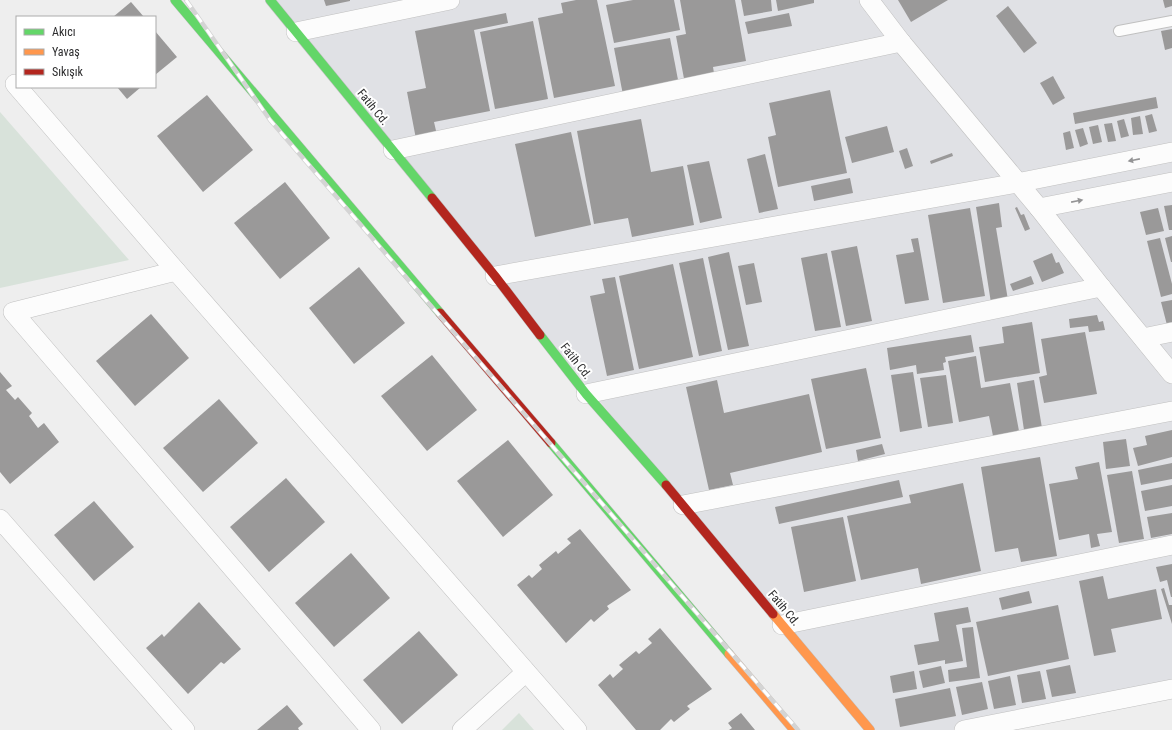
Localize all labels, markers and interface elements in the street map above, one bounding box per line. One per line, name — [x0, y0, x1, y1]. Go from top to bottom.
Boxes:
legend — [16, 16, 156, 88]
text: Akıcı — [52, 25, 76, 39]
text: Yavaş — [52, 45, 80, 59]
text: Sıkışık — [52, 65, 84, 79]
street label: Fatih Cd. — [354, 86, 392, 128]
one-way arrow — [1128, 157, 1140, 163]
one-way arrow — [1071, 197, 1083, 203]
street label: Fatih Cd. — [558, 340, 594, 382]
street label: Fatih Cd. — [765, 587, 803, 629]

